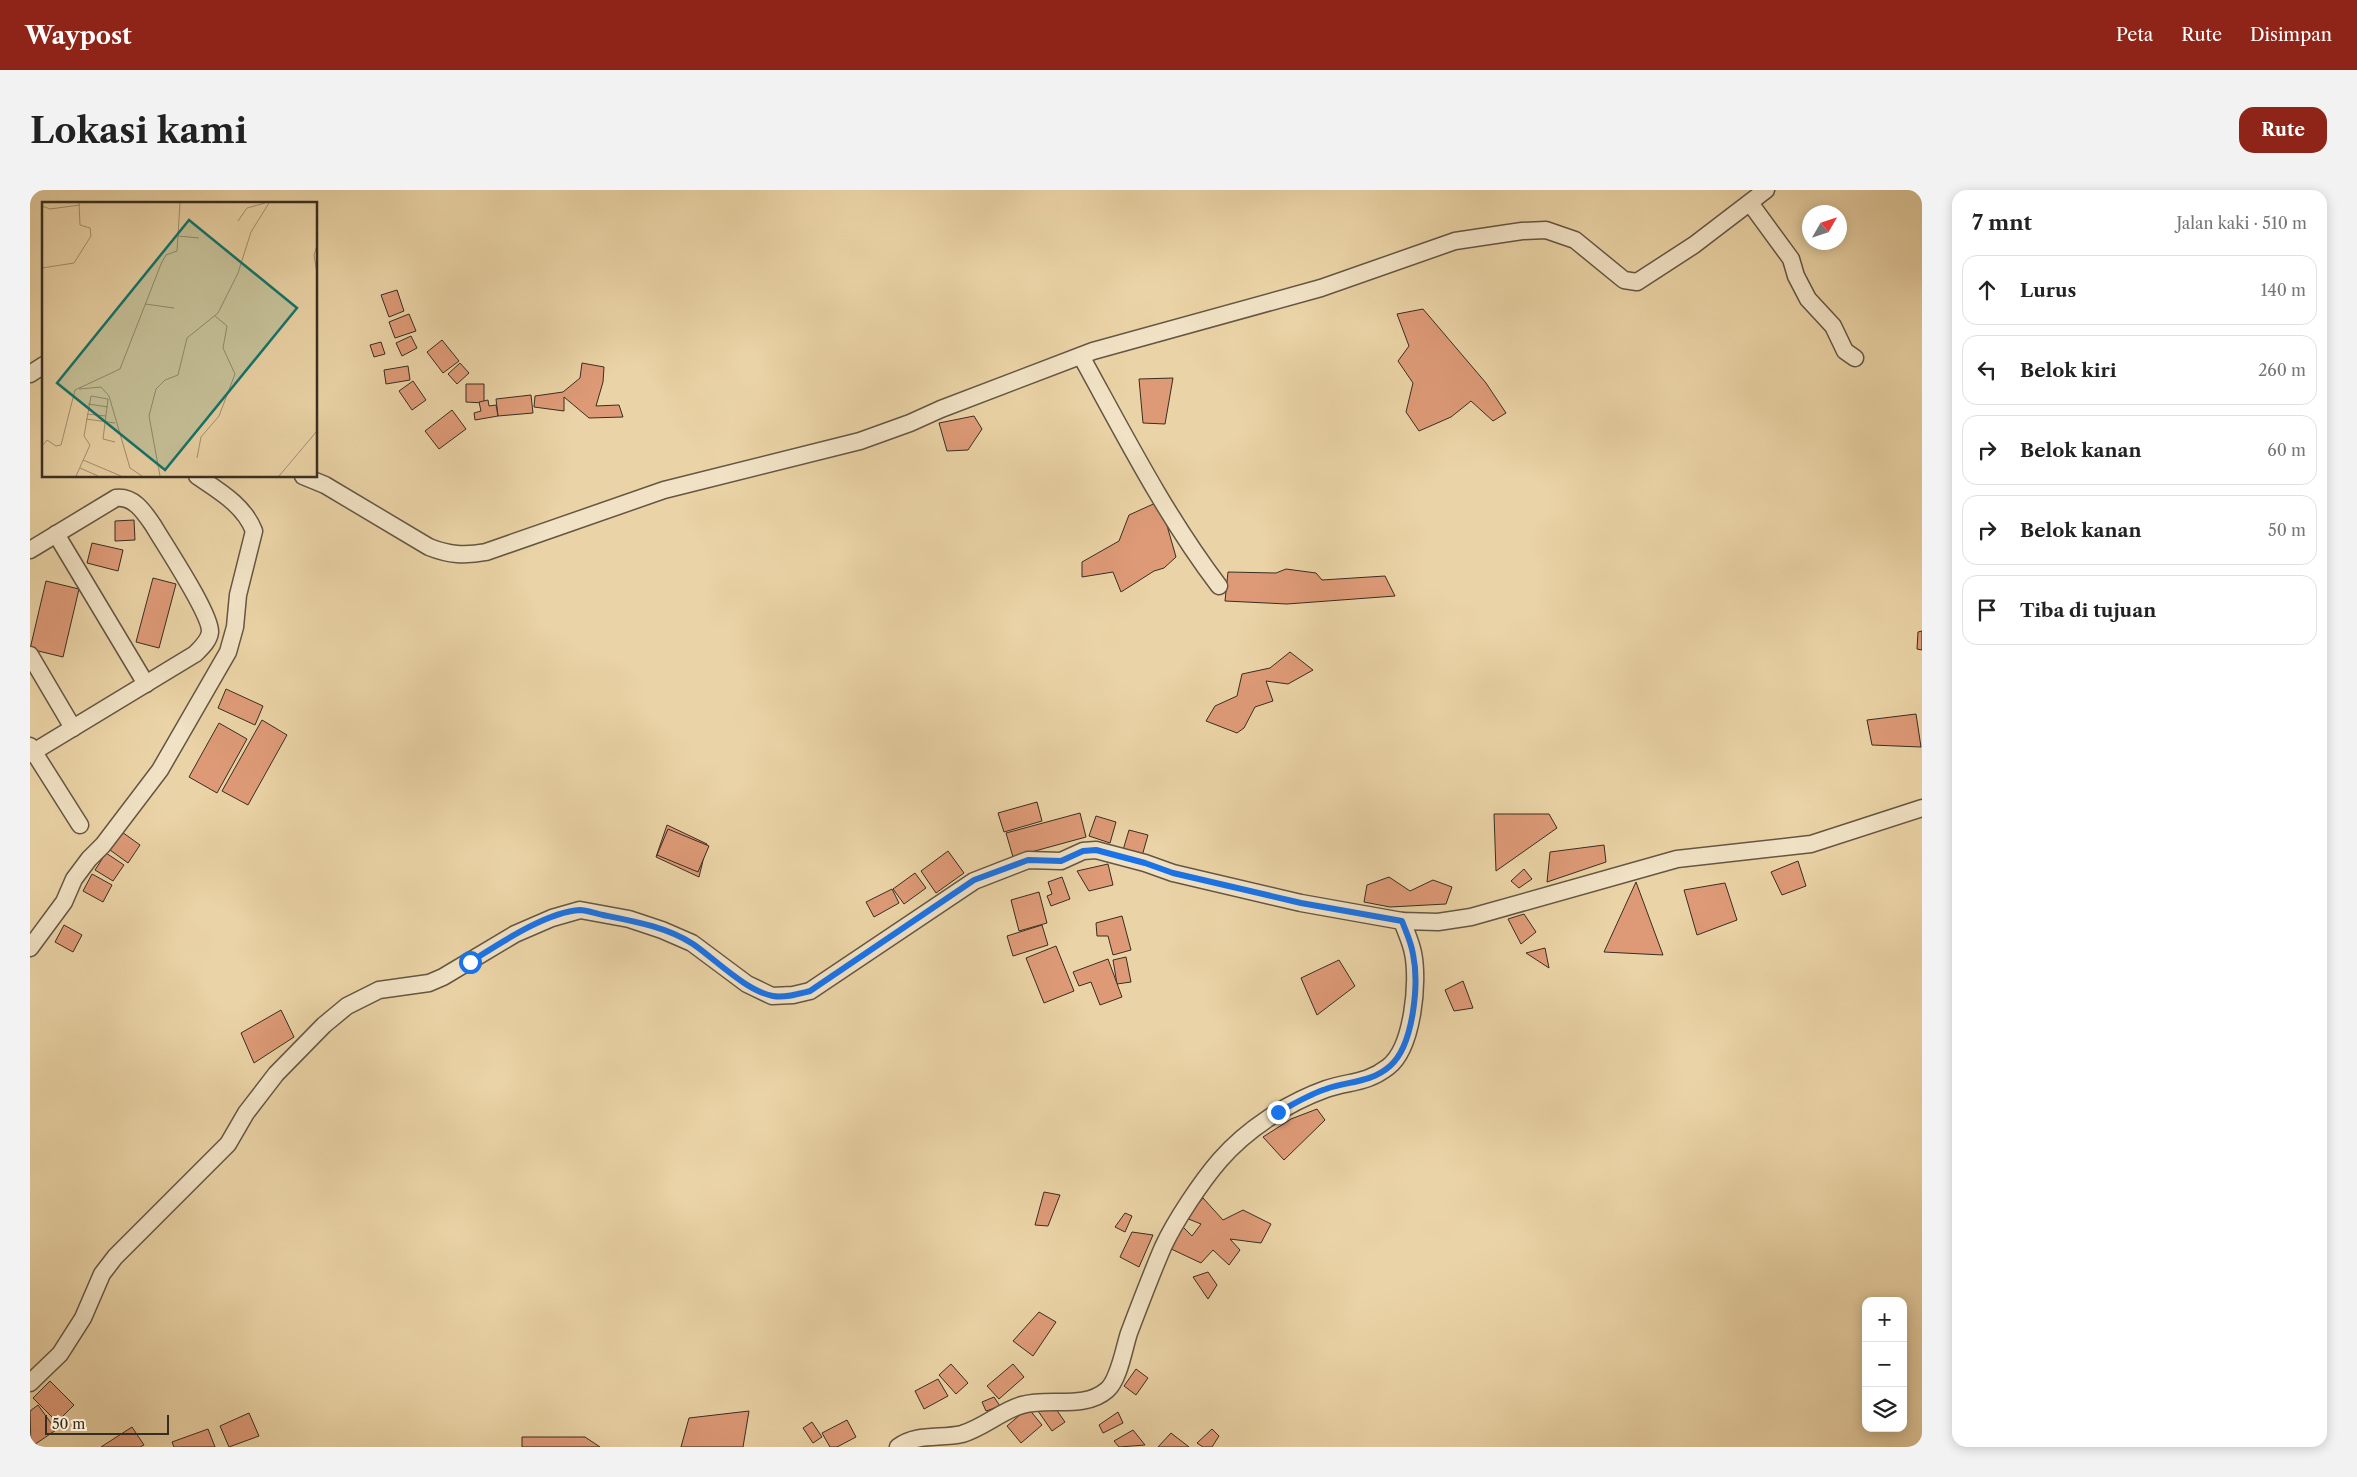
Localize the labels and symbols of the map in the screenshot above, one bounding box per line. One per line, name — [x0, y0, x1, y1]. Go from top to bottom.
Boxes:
inset map — [42, 202, 318, 478]
north arrow — [1802, 205, 1847, 250]
route start — [459, 951, 482, 974]
route end — [1267, 1101, 1290, 1124]
scale bar — [45, 1412, 169, 1435]

